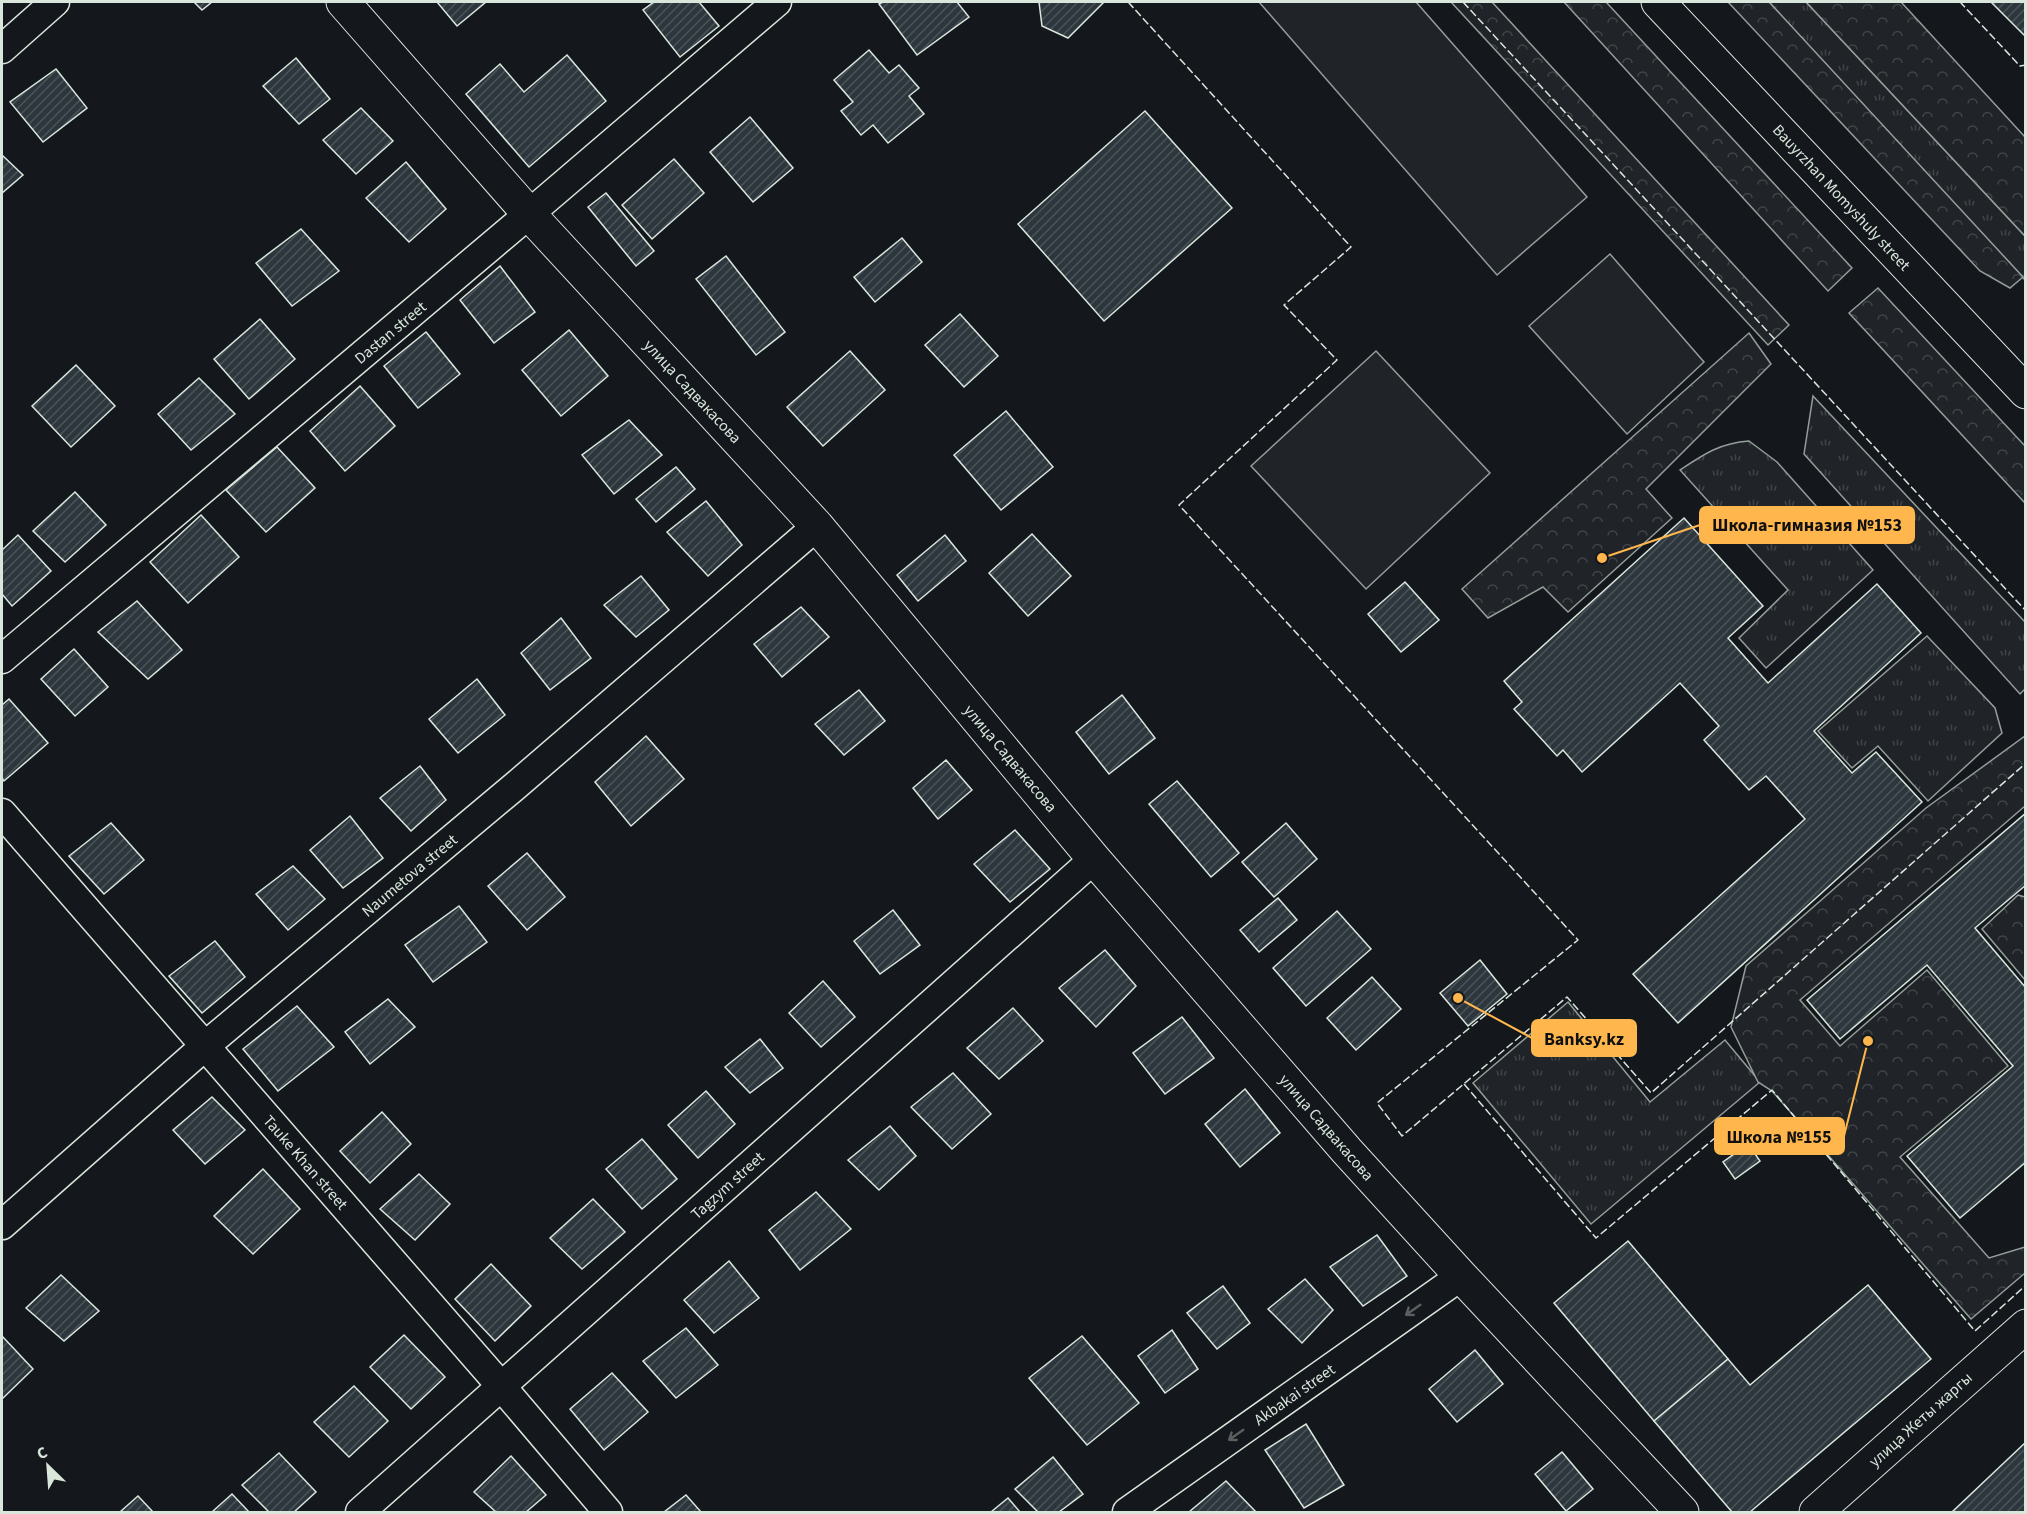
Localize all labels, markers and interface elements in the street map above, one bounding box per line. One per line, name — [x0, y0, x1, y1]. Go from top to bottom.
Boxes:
street label: Bauyrzhan Momyshuly street — [1767, 120, 1915, 276]
street label: Dastan street — [350, 296, 432, 369]
street label: улица Садвакасова — [638, 335, 746, 448]
callout: Школа-гимназия №153 — [1700, 507, 1914, 543]
text: Школа-гимназия №153 — [1712, 513, 1902, 538]
street label: улица Садвакасова — [959, 700, 1062, 817]
street label: Naumetova street — [357, 829, 463, 922]
callout: Banksy.kz — [1532, 1020, 1636, 1056]
text: Banksy.kz — [1544, 1027, 1624, 1052]
street label: улица Садвакасова — [1274, 1070, 1379, 1186]
street label: Tauke Khan street — [258, 1110, 353, 1215]
callout: Школа №155 — [1715, 1118, 1844, 1154]
text: Школа №155 — [1726, 1125, 1832, 1150]
street label: Tagzym street — [686, 1146, 770, 1225]
one-way arrow — [1405, 1304, 1421, 1316]
street label: Akbakai street — [1250, 1358, 1340, 1431]
street label: улица Жеты жаргы — [1864, 1367, 1977, 1472]
one-way arrow — [1229, 1429, 1245, 1441]
north arrow — [18, 1436, 78, 1496]
text: С — [33, 1441, 51, 1465]

